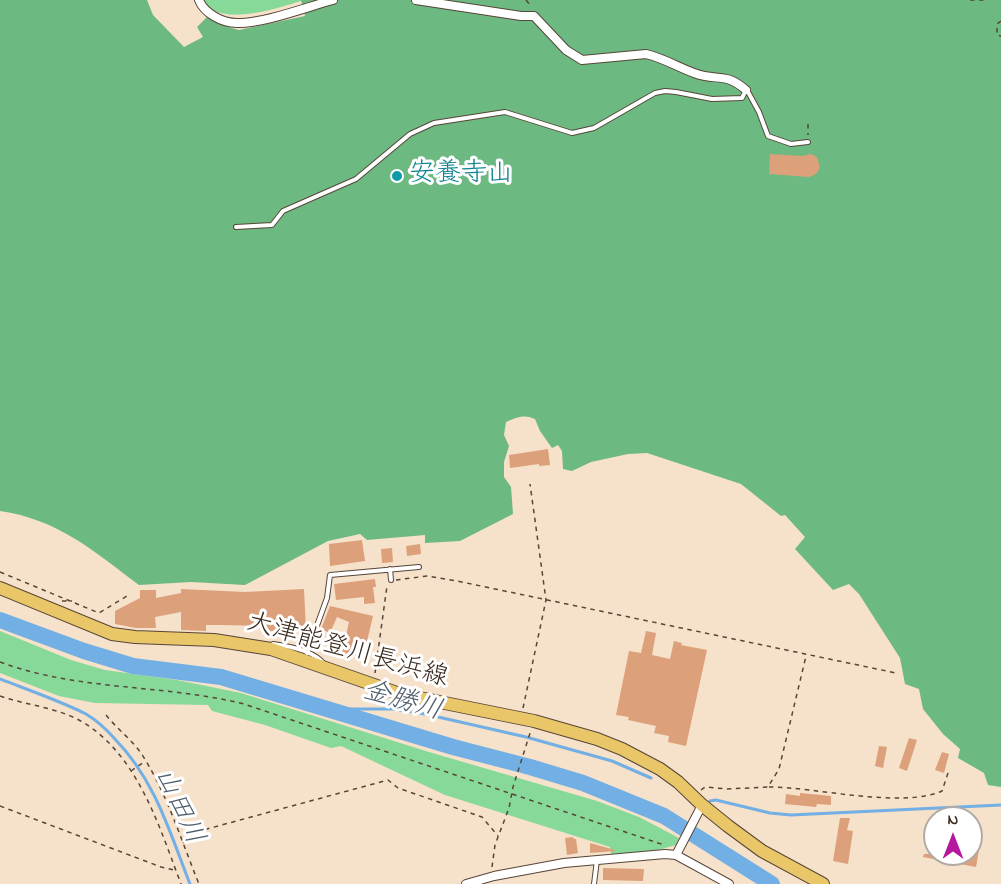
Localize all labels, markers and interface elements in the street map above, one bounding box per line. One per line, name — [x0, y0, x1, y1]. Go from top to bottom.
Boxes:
place label: 安養寺山 — [409, 160, 513, 192]
marker: 安養寺山 — [390, 169, 404, 183]
street label: 大津能登川長浜線 — [243, 608, 451, 696]
water label: 金勝川 — [359, 676, 445, 730]
water label: 山田川 — [145, 763, 209, 851]
north arrow — [923, 806, 983, 866]
text: N — [948, 808, 958, 832]

